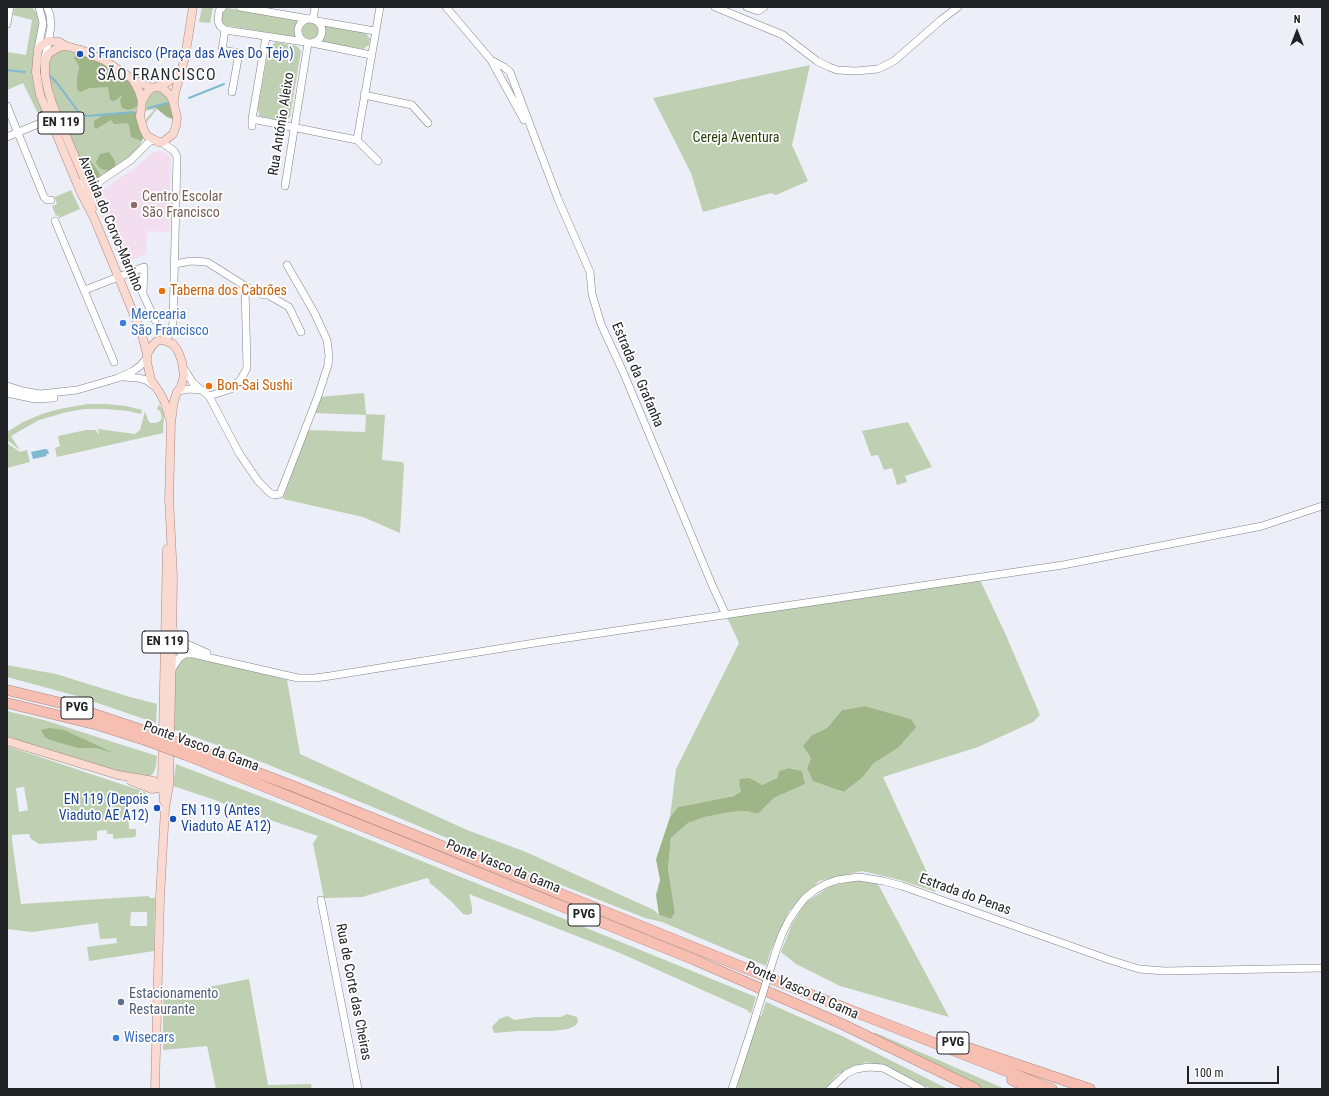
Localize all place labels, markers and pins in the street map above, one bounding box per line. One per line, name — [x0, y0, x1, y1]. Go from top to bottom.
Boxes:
place label: S Francisco (Praça das Aves Do Tejo) — [88, 46, 294, 62]
marker: S Francisco (Praça das Aves Do Tejo) — [75, 49, 85, 59]
place label: Centro Escolar São Francisco — [142, 189, 223, 222]
marker: Centro Escolar São Francisco — [129, 200, 139, 210]
place label: Taberna dos Cabrões — [170, 283, 287, 299]
marker: Taberna dos Cabrões — [157, 286, 167, 296]
place label: Mercearia São Francisco — [131, 307, 209, 340]
marker: Mercearia São Francisco — [118, 318, 128, 328]
place label: Bon-Sai Sushi — [217, 378, 293, 394]
marker: Bon-Sai Sushi — [204, 381, 214, 391]
place label: EN 119 (Depois Viaduto AE A12) — [59, 792, 149, 824]
marker: EN 119 (Depois Viaduto AE A12) — [152, 803, 162, 813]
place label: EN 119 (Antes Viaduto AE A12) — [181, 803, 271, 836]
marker: EN 119 (Antes Viaduto AE A12) — [168, 814, 178, 824]
place label: Estacionamento Restaurante — [129, 986, 218, 1018]
marker: Estacionamento Restaurante — [116, 997, 126, 1007]
place label: Wisecars — [124, 1030, 175, 1046]
marker: Wisecars — [111, 1033, 121, 1043]

